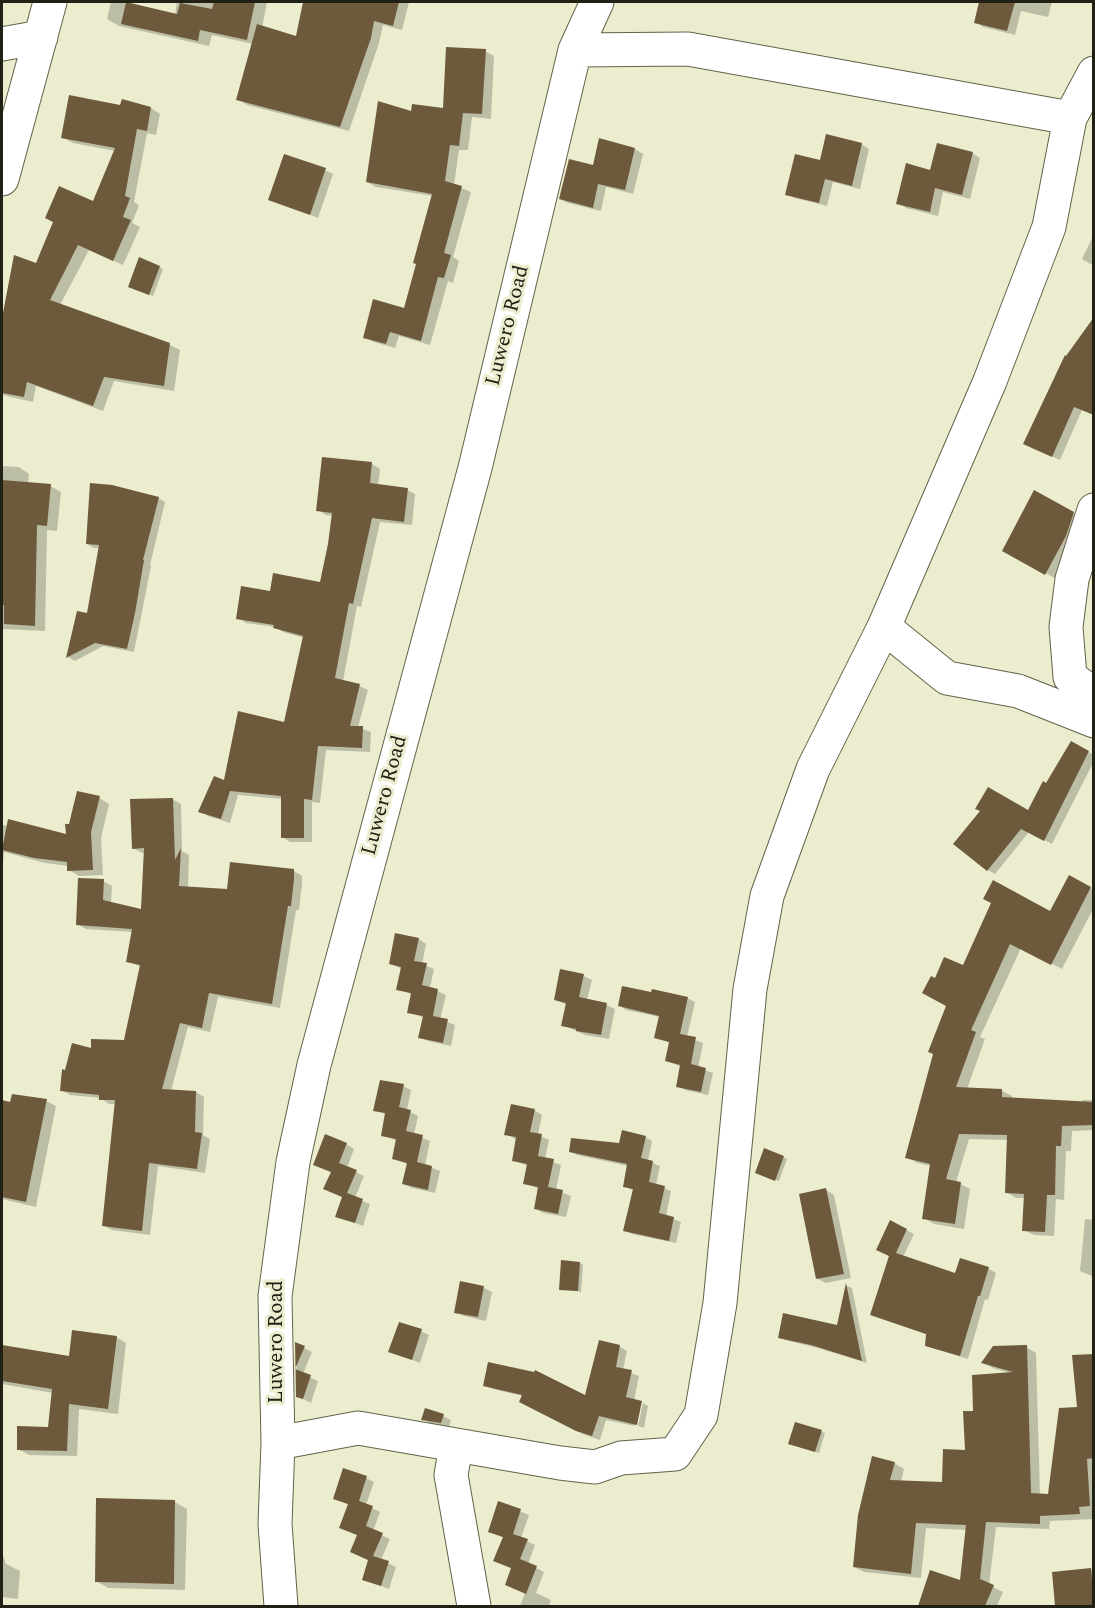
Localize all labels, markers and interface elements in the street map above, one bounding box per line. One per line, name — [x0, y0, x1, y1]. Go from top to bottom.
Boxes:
street label: Luwero Road — [482, 263, 536, 389]
street label: Luwero Road — [358, 733, 414, 859]
street label: Luwero Road — [265, 1280, 291, 1404]

